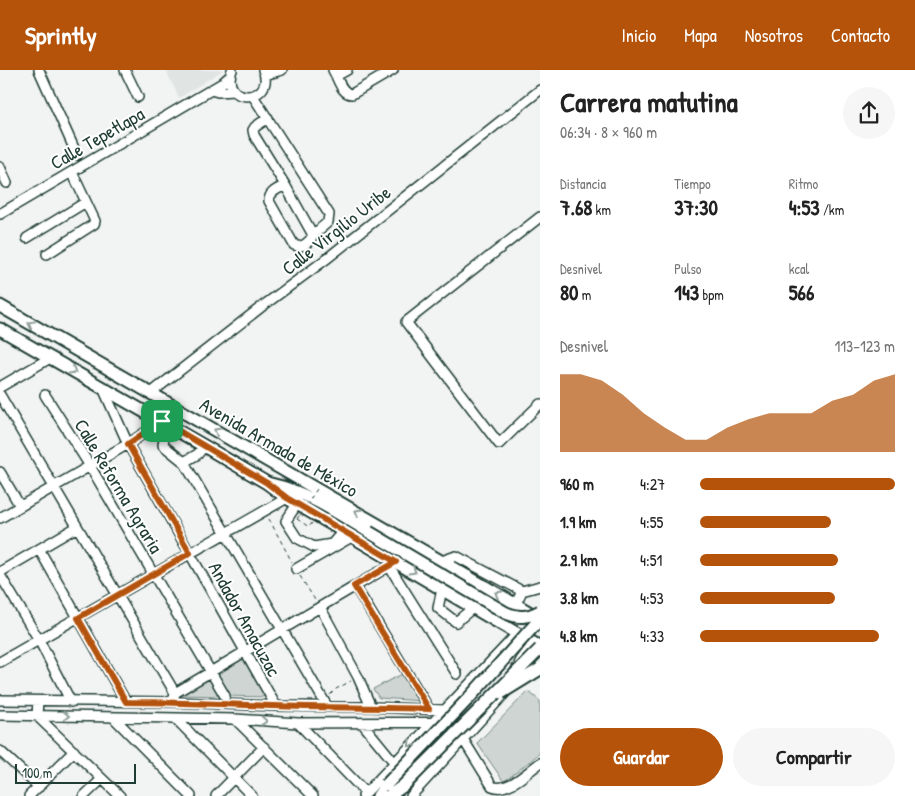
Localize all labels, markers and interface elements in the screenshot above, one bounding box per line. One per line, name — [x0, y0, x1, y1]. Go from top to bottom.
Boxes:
text: Sprintly — [25, 19, 97, 51]
text: Inicio — [622, 23, 656, 48]
text: Mapa — [684, 23, 717, 48]
text: Nosotros — [745, 23, 803, 48]
text: Contacto — [831, 23, 890, 48]
text: Carrera matutina — [560, 83, 738, 121]
button: share — [843, 87, 895, 139]
street label: Calle Tepetlapa — [45, 100, 149, 175]
text: 06:34 · 8 × 960 m — [560, 121, 657, 143]
text: Distancia — [560, 174, 606, 193]
text: Tiempo — [674, 174, 711, 193]
text: Ritmo — [789, 174, 818, 193]
street label: Calle Virgilio Uribe — [276, 179, 396, 281]
text: 7.68 — [560, 193, 592, 222]
text: 37:30 — [674, 193, 718, 222]
text: 4:53 — [789, 193, 820, 222]
text: km — [592, 200, 611, 219]
text: /km — [820, 200, 844, 219]
text: Desnivel — [560, 259, 602, 278]
text: Pulso — [674, 259, 701, 278]
text: kcal — [789, 259, 809, 278]
text: 80 — [560, 278, 579, 307]
text: 143 — [674, 278, 699, 307]
text: 566 — [789, 278, 814, 307]
text: m — [579, 285, 591, 304]
text: bpm — [699, 285, 724, 304]
one-way arrow — [28, 320, 37, 330]
text: Desnivel — [560, 335, 608, 357]
text: 113–123 m — [834, 335, 895, 357]
one-way arrow — [67, 364, 76, 374]
street label: Avenida Armada de México — [195, 391, 363, 503]
pin — [141, 400, 183, 442]
icon: arrive — [148, 407, 176, 435]
street label: Calle Reforma Agraria — [69, 414, 170, 558]
one-way arrow — [214, 428, 223, 438]
text: 960 m — [560, 473, 594, 495]
text: 4:27 — [640, 473, 665, 495]
one-way arrow — [354, 508, 363, 518]
text: 1.9 km — [560, 511, 596, 533]
text: 4:55 — [640, 511, 663, 533]
text: 2.9 km — [560, 549, 598, 571]
text: 4:51 — [640, 549, 662, 571]
street label: Andador Amacuzac — [203, 557, 287, 681]
one-way arrow — [408, 565, 417, 575]
text: 3.8 km — [560, 587, 599, 609]
text: 4:53 — [640, 587, 664, 609]
one-way arrow — [494, 590, 503, 600]
text: 4.8 km — [560, 625, 598, 647]
text: 4:33 — [640, 625, 664, 647]
one-way arrow — [62, 711, 70, 721]
one-way arrow — [260, 715, 268, 726]
button: Guardar — [560, 728, 723, 786]
button: Compartir — [733, 728, 895, 786]
one-way arrow — [408, 739, 417, 748]
scale bar — [15, 761, 136, 784]
text: 100 m — [22, 763, 52, 782]

